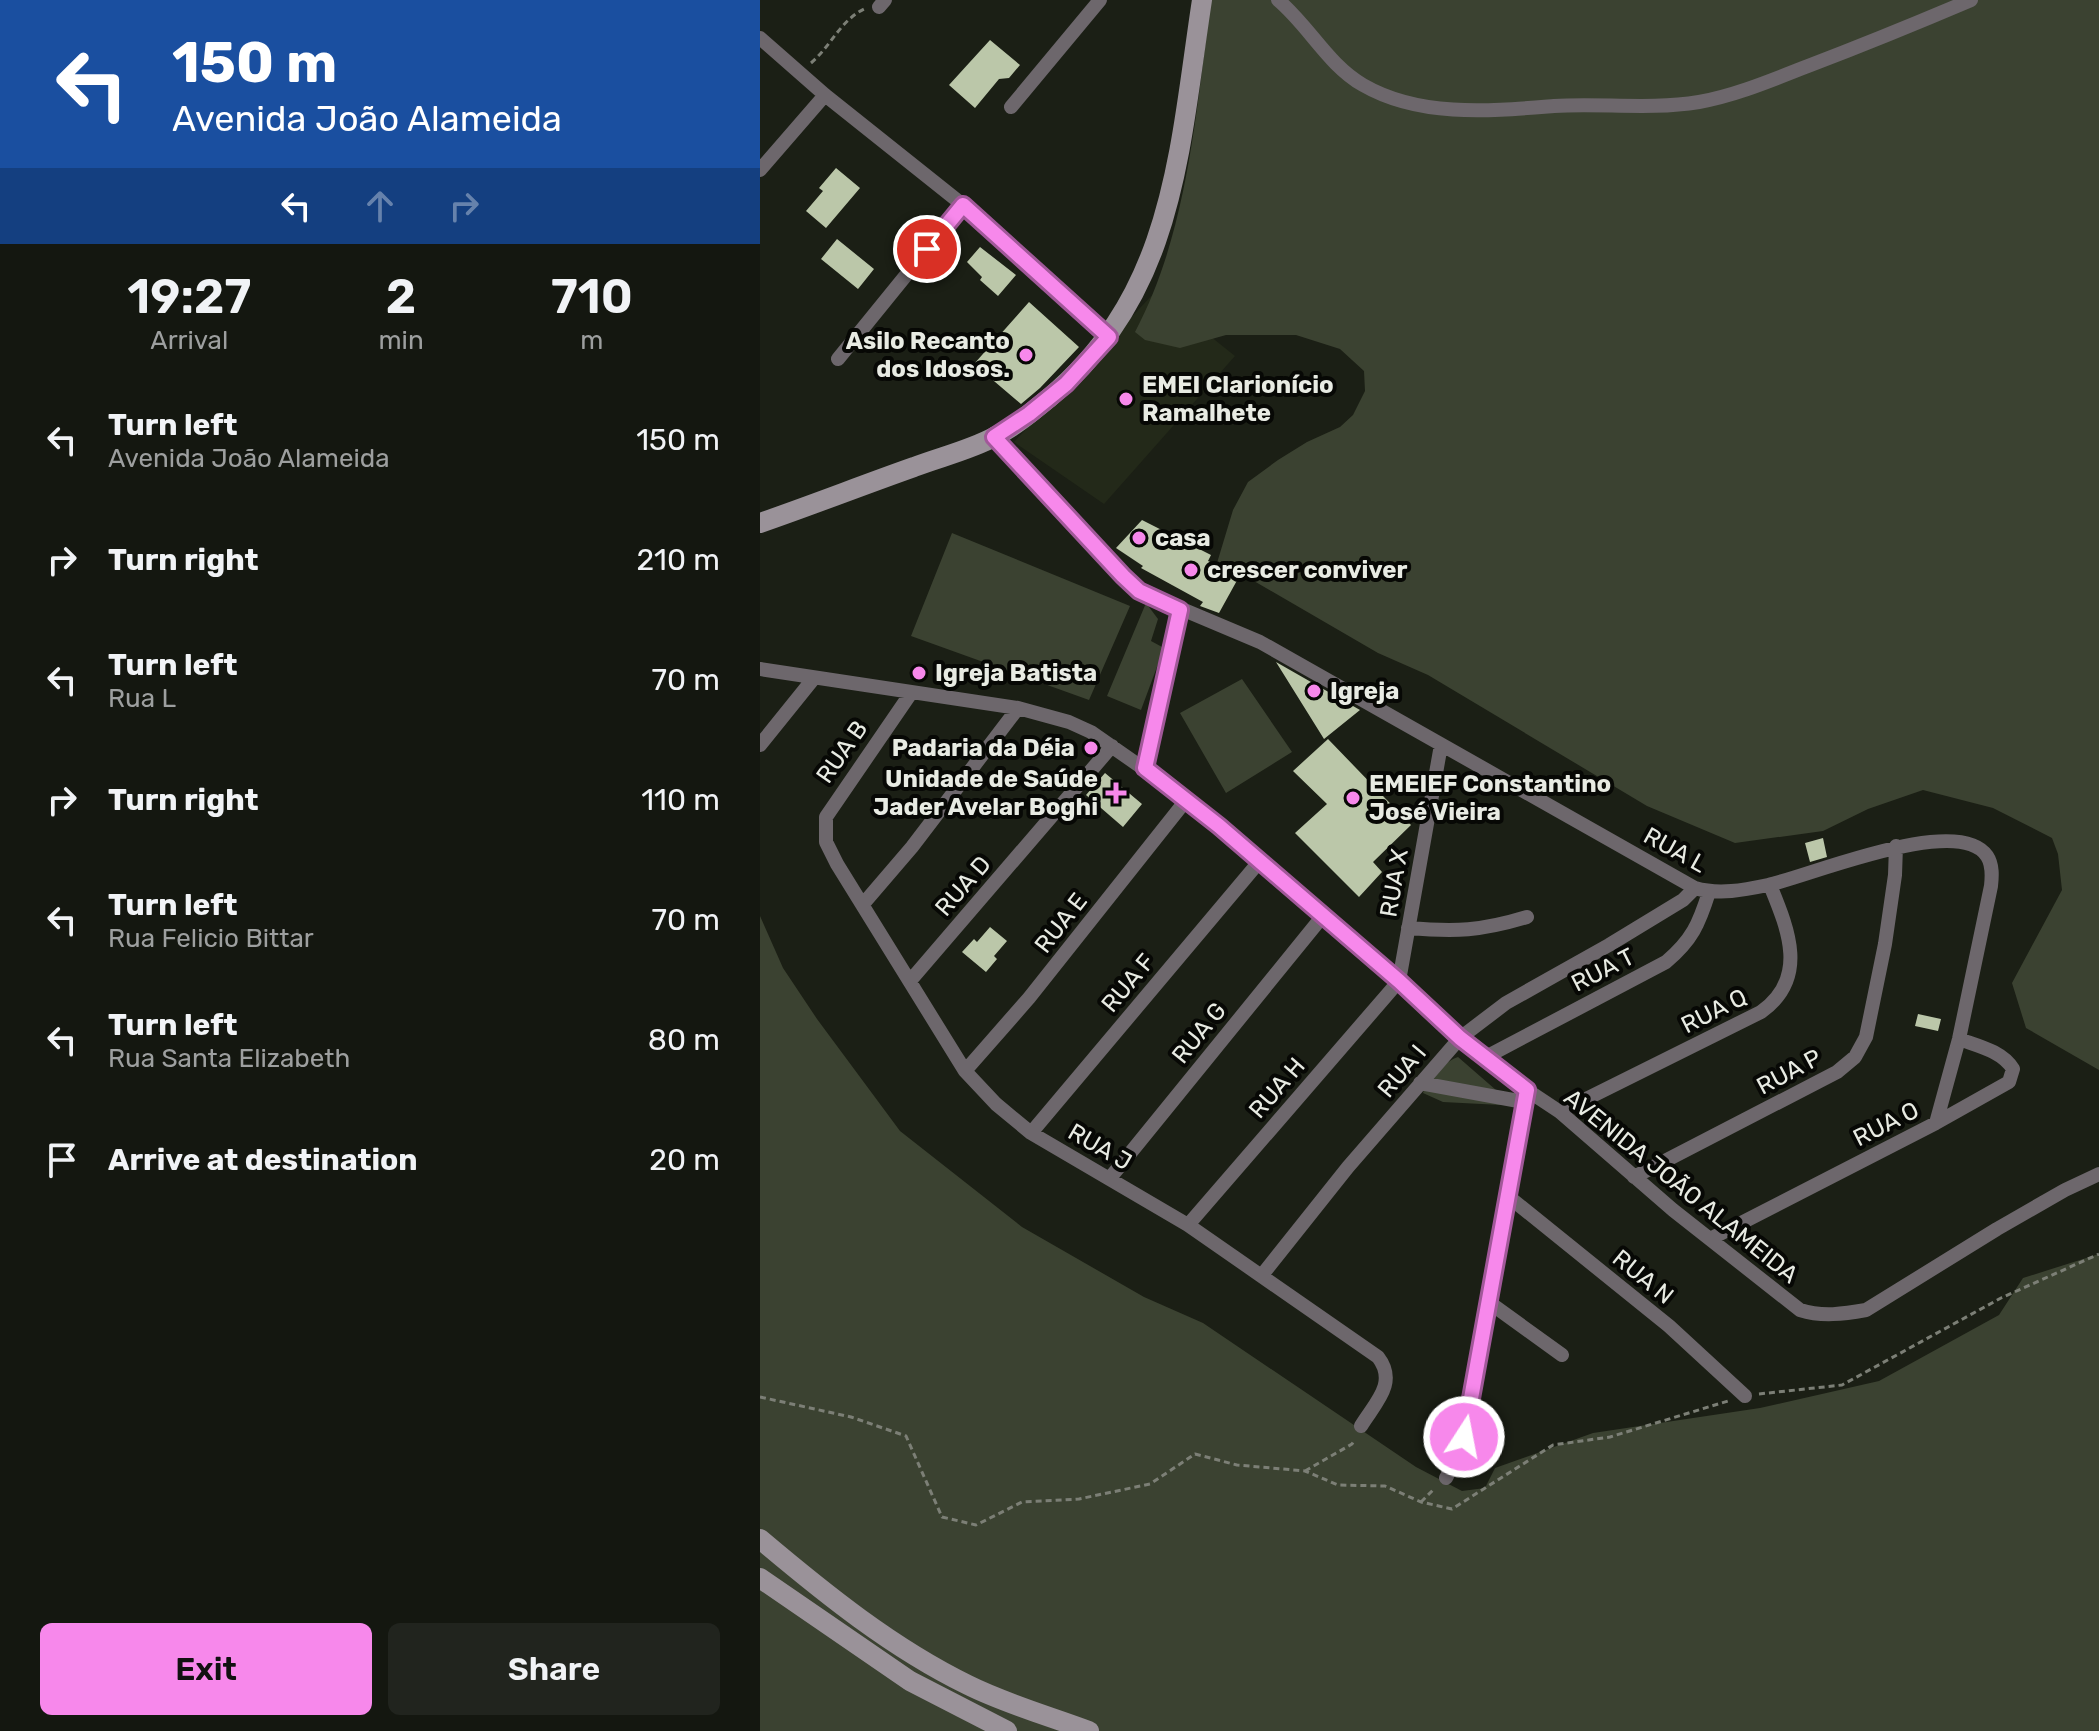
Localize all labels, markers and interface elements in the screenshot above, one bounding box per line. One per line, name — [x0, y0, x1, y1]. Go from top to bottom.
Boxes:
text: 150 m — [172, 30, 337, 96]
icon: left — [40, 32, 144, 136]
text: Avenida João Alameida — [172, 97, 562, 140]
icon: left — [274, 184, 318, 228]
icon: ahead — [358, 184, 402, 228]
icon: right — [442, 184, 486, 228]
pin — [893, 215, 961, 283]
icon: arrive — [905, 227, 949, 271]
text: 19:27 — [127, 268, 251, 325]
text: 2 — [386, 268, 416, 325]
text: 710 — [551, 268, 633, 325]
text: Arrival — [150, 325, 228, 356]
text: min — [378, 325, 424, 356]
text: m — [580, 325, 603, 356]
place label: Asilo Recanto dos Idosos. — [846, 327, 1010, 383]
marker: Asilo Recanto dos Idosos. — [1017, 346, 1035, 364]
place label: EMEI Clarionício Ramalhete — [1142, 371, 1334, 427]
marker: EMEI Clarionício Ramalhete — [1117, 390, 1135, 408]
text: Turn left — [108, 407, 238, 443]
icon: left — [40, 418, 84, 462]
text: 150 m — [636, 422, 720, 458]
text: Avenida João Alameida — [108, 443, 390, 474]
place label: casa — [1155, 524, 1211, 552]
marker: casa — [1130, 529, 1148, 547]
icon: right — [40, 538, 84, 582]
text: Turn right — [108, 542, 259, 578]
text: 210 m — [636, 542, 720, 578]
place label: crescer conviver — [1207, 556, 1407, 584]
marker: crescer conviver — [1182, 561, 1200, 579]
text: Turn left — [108, 647, 238, 683]
icon: left — [40, 658, 84, 702]
place label: Igreja Batista — [935, 659, 1097, 687]
text: 70 m — [652, 662, 720, 698]
marker: Igreja Batista — [910, 664, 928, 682]
place label: Igreja — [1330, 677, 1399, 705]
marker: Igreja — [1305, 682, 1323, 700]
text: Rua L — [108, 683, 176, 714]
street label: RUA B — [811, 715, 873, 789]
place label: Padaria da Déia — [892, 734, 1075, 762]
marker: Padaria da Déia — [1082, 739, 1100, 757]
place label: Unidade de Saúde Jader Avelar Boghi — [873, 765, 1098, 821]
place label: EMEIEF Constantino José Vieira — [1369, 770, 1611, 826]
icon: right — [40, 778, 84, 822]
text: Turn right — [108, 782, 259, 818]
text: 110 m — [641, 782, 720, 818]
marker: Unidade de Saúde Jader Avelar Boghi — [1105, 782, 1127, 804]
marker: EMEIEF Constantino José Vieira — [1344, 789, 1362, 807]
street label: RUA L — [1639, 821, 1712, 879]
street label: RUA X — [1374, 847, 1414, 919]
street label: RUA D — [929, 850, 997, 922]
text: Turn left — [108, 887, 238, 923]
street label: RUA E — [1029, 888, 1093, 958]
icon: left — [40, 898, 84, 942]
text: 70 m — [652, 902, 720, 938]
text: Rua Felicio Bittar — [108, 923, 314, 954]
street label: RUA T — [1567, 942, 1639, 998]
street label: RUA F — [1096, 948, 1160, 1018]
street label: RUA Q — [1677, 983, 1751, 1039]
street label: RUA G — [1166, 997, 1232, 1069]
text: Turn left — [108, 1007, 238, 1043]
icon: left — [40, 1018, 84, 1062]
text: 80 m — [648, 1022, 720, 1058]
street label: RUA I — [1372, 1039, 1432, 1103]
text: Rua Santa Elizabeth — [108, 1043, 350, 1074]
street label: RUA P — [1752, 1043, 1826, 1101]
street label: RUA H — [1243, 1052, 1311, 1124]
street label: AVENIDA JOÃO ALAMEIDA — [1559, 1083, 1803, 1289]
street label: RUA O — [1849, 1096, 1923, 1152]
street label: RUA J — [1063, 1118, 1137, 1176]
icon: arrive — [40, 1138, 84, 1182]
text: Arrive at destination — [108, 1142, 418, 1178]
text: 20 m — [649, 1142, 720, 1178]
street label: RUA N — [1607, 1244, 1679, 1310]
position arrow — [1422, 1395, 1506, 1479]
button: Exit — [40, 1623, 372, 1715]
button: Share — [388, 1623, 720, 1715]

